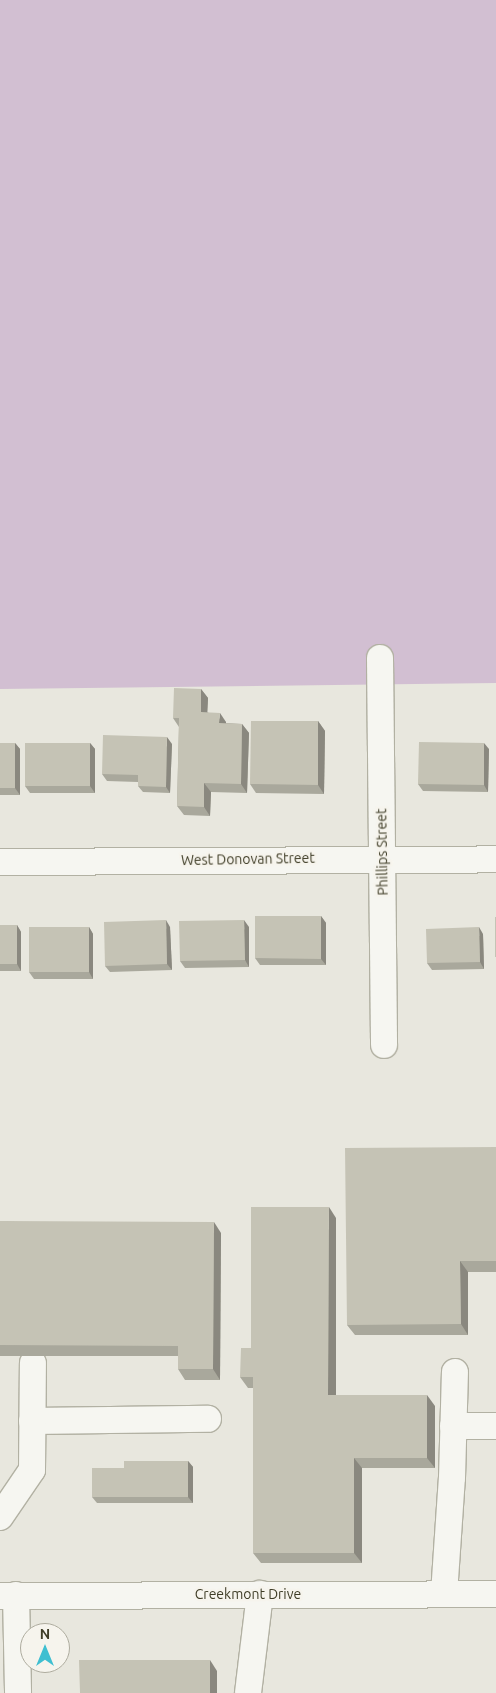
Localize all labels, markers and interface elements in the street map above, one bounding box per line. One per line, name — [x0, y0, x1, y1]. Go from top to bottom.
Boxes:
street label: Phillips Street — [373, 808, 391, 896]
street label: West Donovan Street — [181, 849, 315, 869]
street label: Creekmont Drive — [195, 1586, 301, 1602]
north arrow — [20, 1623, 70, 1673]
text: N — [40, 1626, 50, 1642]

